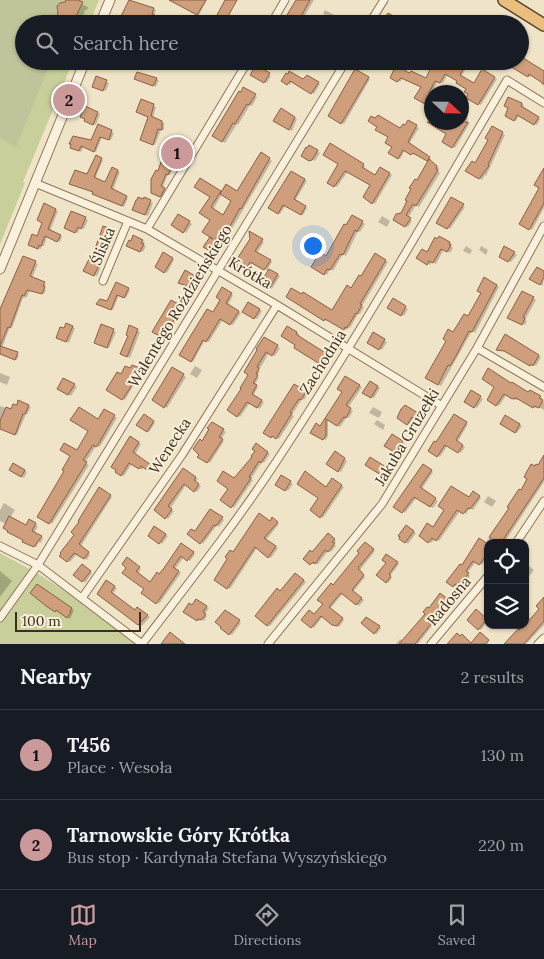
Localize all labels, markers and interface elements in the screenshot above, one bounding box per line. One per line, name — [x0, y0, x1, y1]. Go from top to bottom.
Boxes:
search box — [15, 15, 529, 70]
icon: search — [33, 29, 61, 57]
text: Search here — [73, 31, 179, 55]
pin: 2 — [53, 81, 85, 119]
north arrow — [424, 85, 469, 130]
pin: 1 — [161, 134, 193, 172]
street label: Walentego Roździeńskiego — [123, 221, 236, 390]
street label: Śliska — [86, 224, 119, 268]
your location — [300, 233, 326, 259]
street label: Krótka — [225, 253, 276, 293]
street label: Zachodnia — [295, 326, 350, 398]
street label: Jakuba Gruzełki — [370, 385, 443, 490]
street label: Wenecka — [144, 414, 195, 477]
map controls — [484, 539, 529, 629]
button: locate — [484, 539, 529, 584]
street label: Radosna — [422, 572, 475, 629]
button: layers — [484, 584, 529, 629]
scale bar — [15, 609, 141, 632]
text: 100 m — [22, 612, 61, 630]
text: Nearby — [20, 663, 91, 690]
text: 2 results — [461, 667, 524, 687]
text: T456 — [67, 733, 110, 757]
text: 1 — [33, 745, 39, 765]
text: 130 m — [481, 745, 524, 765]
text: Place · Wesoła — [67, 757, 173, 777]
text: Tarnowskie Góry Krótka — [67, 823, 290, 847]
text: 2 — [32, 835, 40, 855]
text: 220 m — [478, 835, 524, 855]
text: Bus stop · Kardynała Stefana Wyszyńskiego — [67, 847, 387, 867]
tab: Map — [68, 901, 97, 949]
tab: Directions — [233, 901, 301, 949]
tab: Saved — [438, 901, 476, 949]

